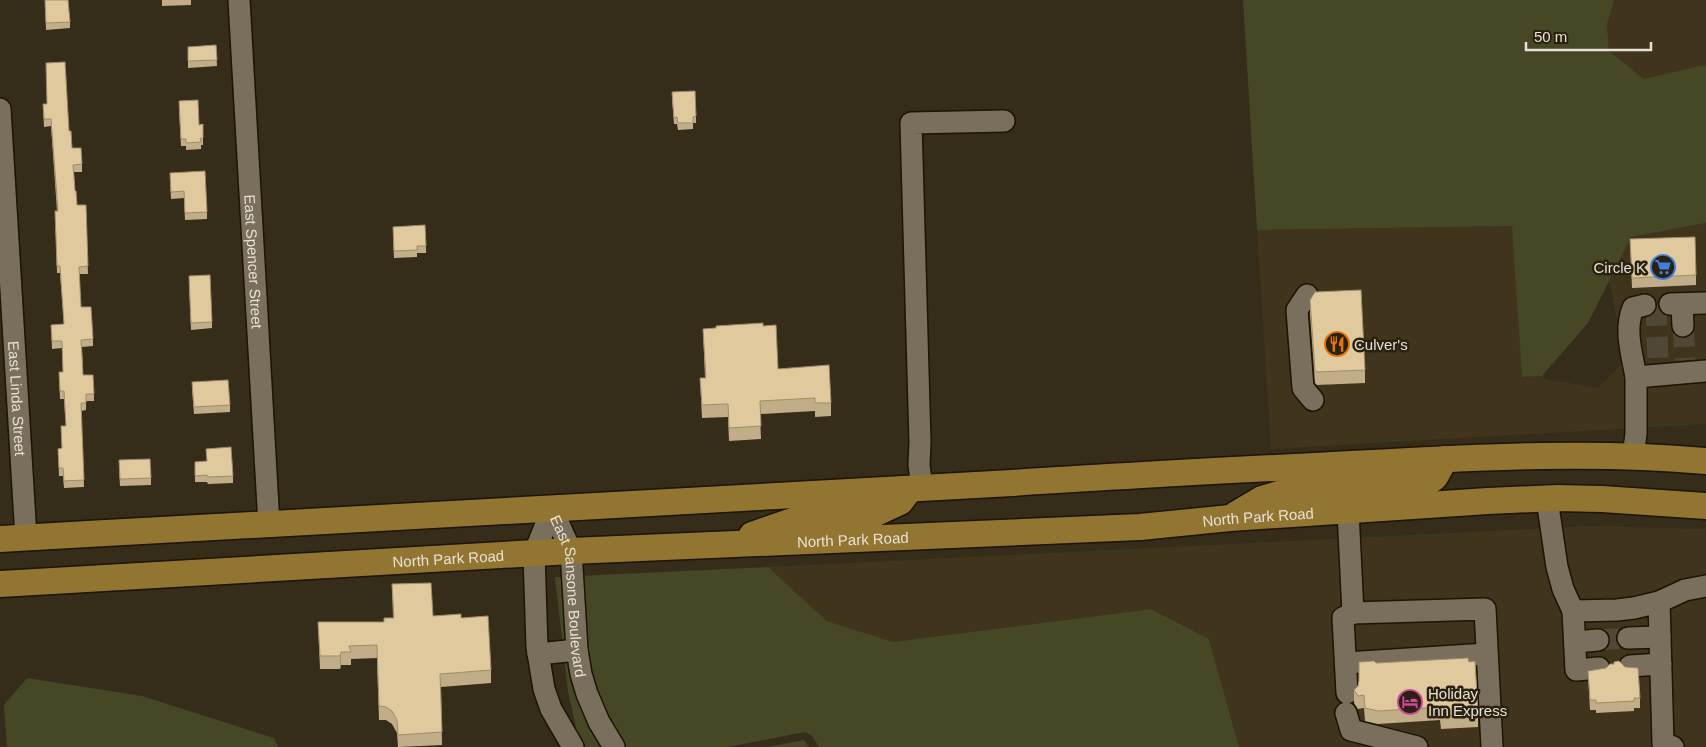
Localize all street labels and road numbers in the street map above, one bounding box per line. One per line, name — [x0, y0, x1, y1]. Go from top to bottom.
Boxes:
street label: East Spencer Street — [242, 194, 266, 330]
street label: East Linda Street — [6, 340, 30, 457]
street label: North Park Road — [1201, 504, 1314, 529]
street label: East Sansone Boulevard — [547, 512, 590, 678]
street label: North Park Road — [797, 528, 909, 550]
street label: North Park Road — [392, 546, 505, 570]

